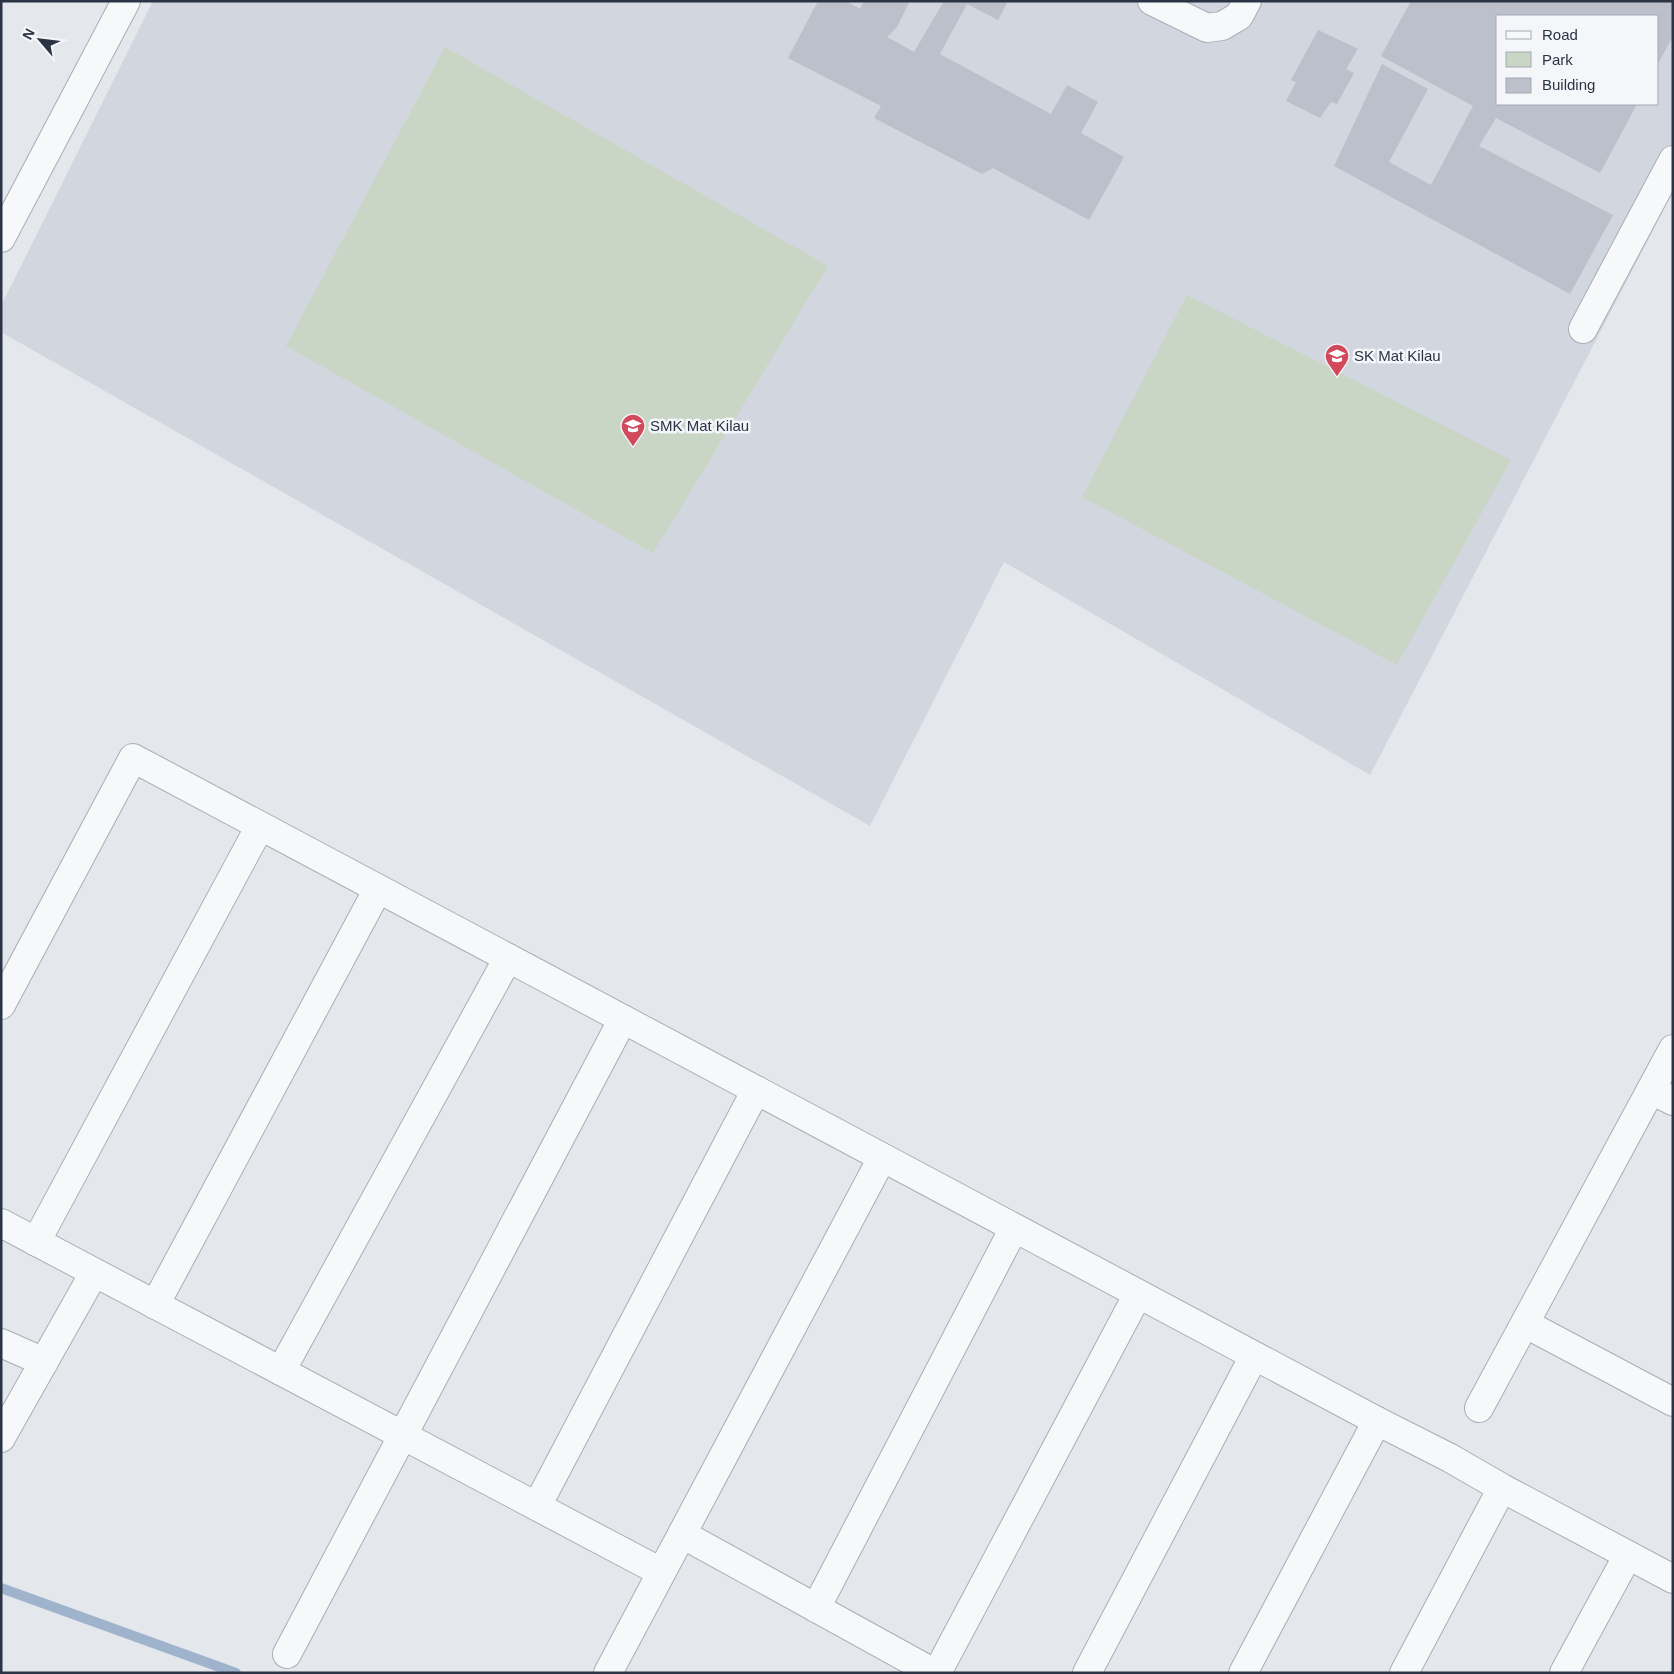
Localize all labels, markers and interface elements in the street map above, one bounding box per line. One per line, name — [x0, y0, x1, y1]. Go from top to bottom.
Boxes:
north arrow — [15, 15, 65, 65]
legend — [1496, 15, 1659, 105]
text: N — [19, 26, 38, 42]
text: Road — [1542, 26, 1578, 43]
text: Park — [1542, 51, 1573, 68]
text: Building — [1542, 76, 1595, 93]
school or university icon: SK Mat Kilau — [1324, 343, 1350, 377]
place label: SK Mat Kilau — [1354, 347, 1441, 364]
school or university icon: SMK Mat Kilau — [620, 413, 646, 447]
place label: SMK Mat Kilau — [650, 417, 749, 434]

